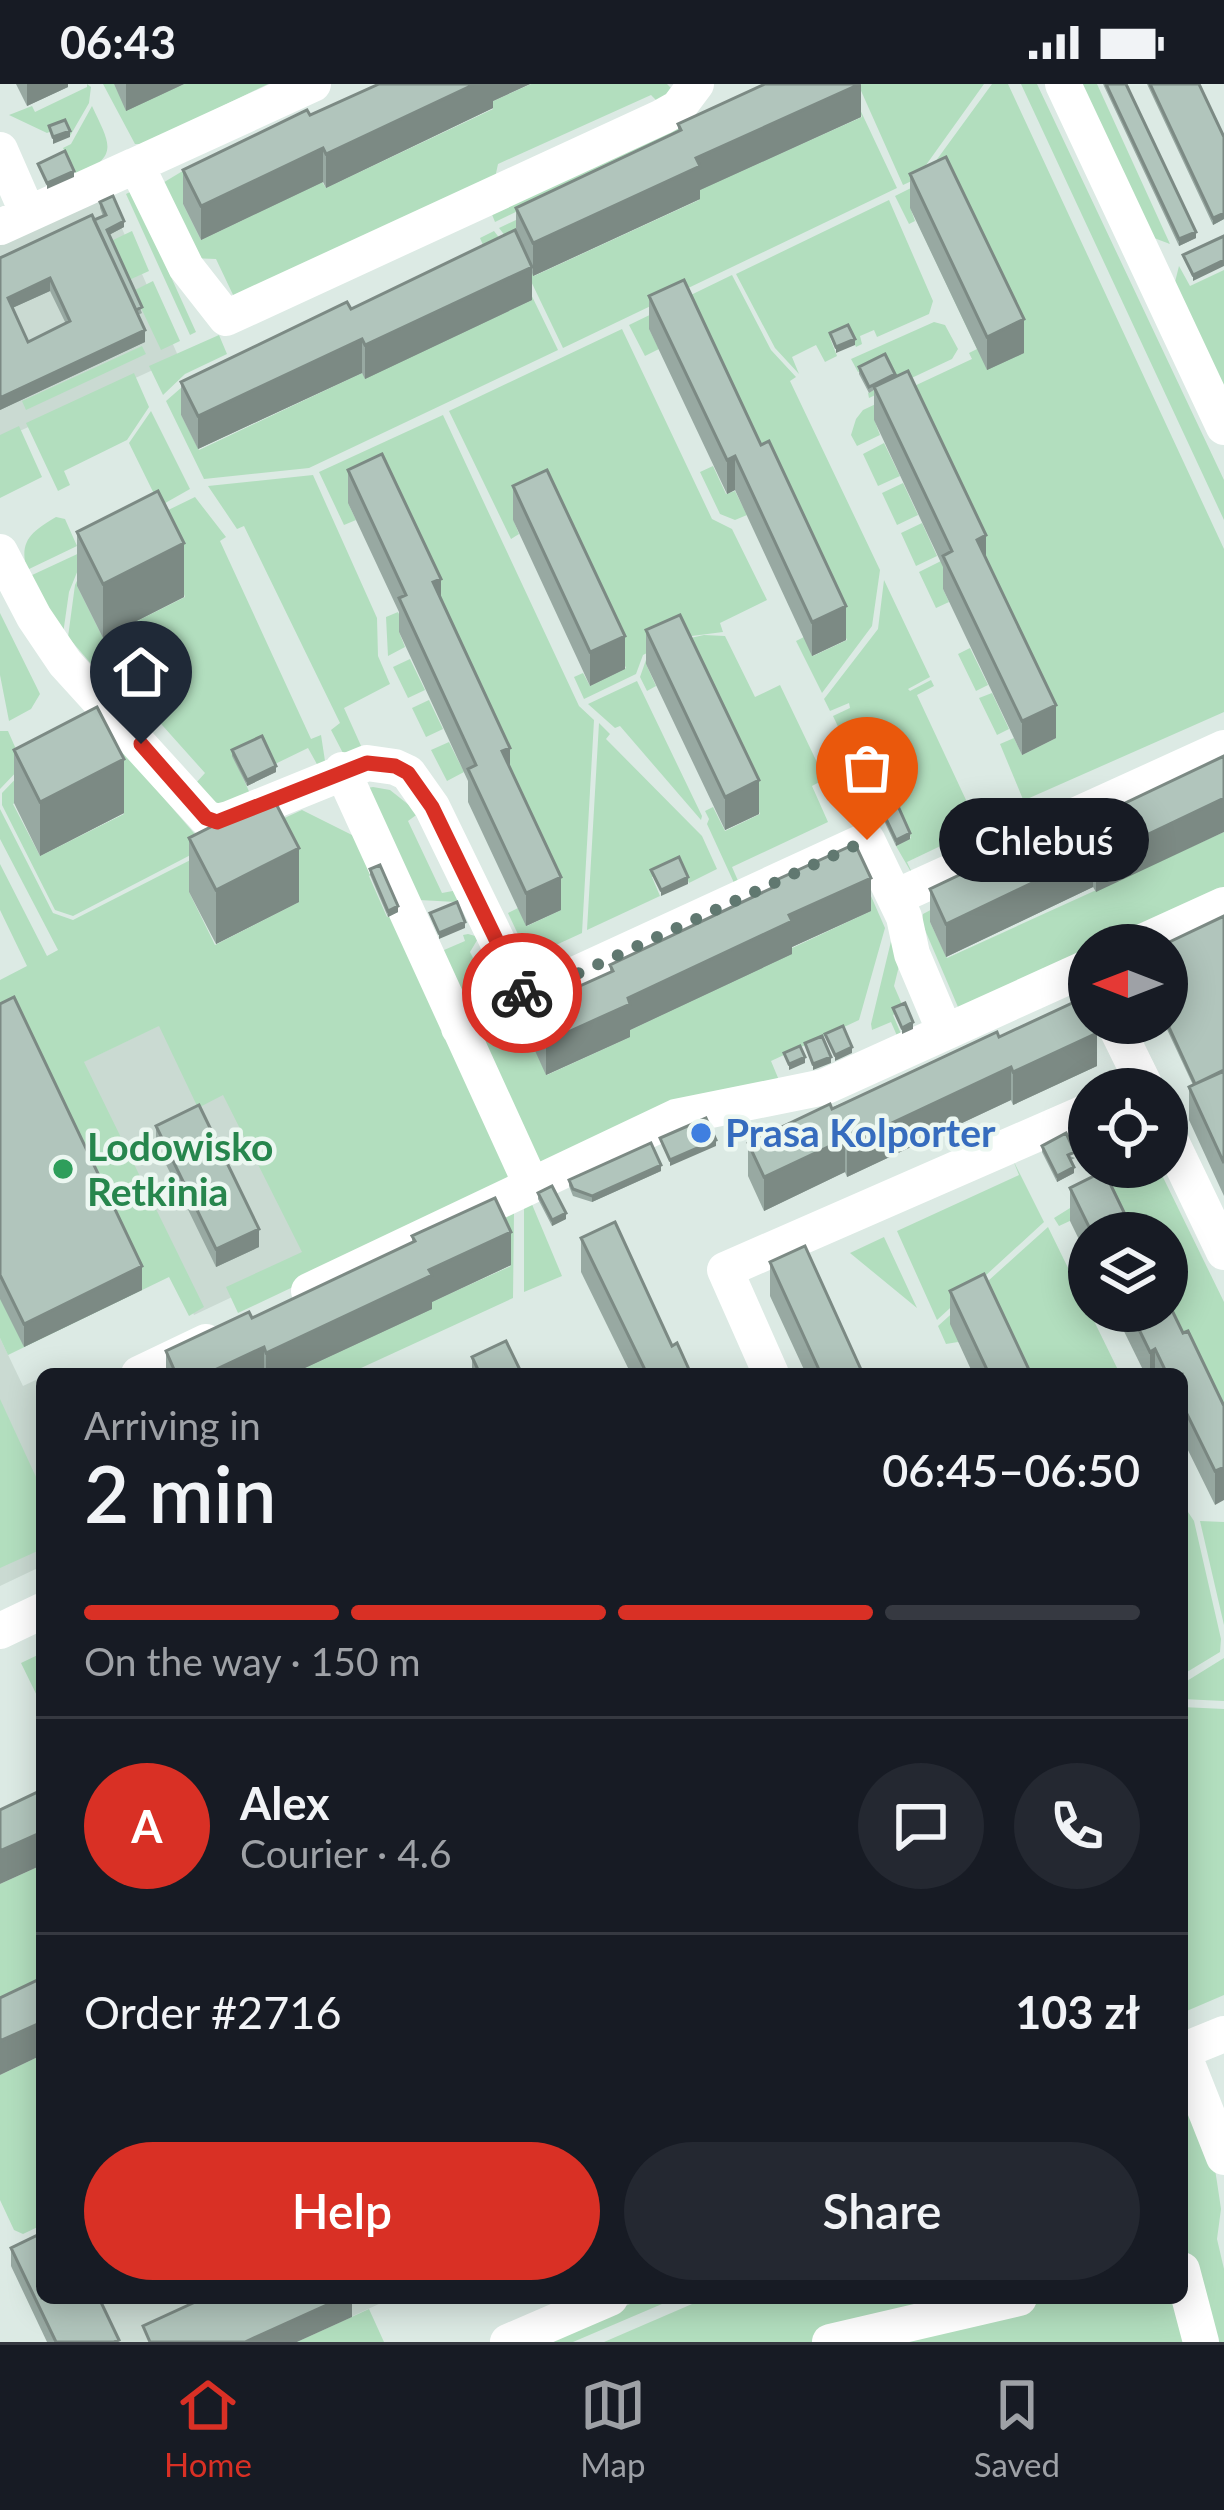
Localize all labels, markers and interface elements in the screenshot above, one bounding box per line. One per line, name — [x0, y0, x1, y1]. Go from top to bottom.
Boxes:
text: 06:43 — [60, 15, 176, 69]
pin — [90, 621, 192, 744]
icon: home — [108, 639, 174, 705]
pin — [816, 717, 918, 840]
icon: bag — [834, 735, 900, 801]
callout: Chlebuś — [939, 798, 1149, 882]
text: Chlebuś — [975, 817, 1113, 863]
north arrow — [1068, 924, 1188, 1044]
map controls — [1068, 924, 1188, 1332]
courier — [462, 933, 582, 1053]
icon: bike — [489, 960, 555, 1026]
button: locate — [1068, 1068, 1188, 1188]
place label: Prasa Kolporter — [725, 1109, 996, 1155]
marker: Prasa Kolporter — [688, 1120, 714, 1146]
place label: Lodowisko Retkinia — [87, 1123, 273, 1214]
marker: Lodowisko Retkinia — [50, 1156, 76, 1182]
button: layers — [1068, 1212, 1188, 1332]
text: Arriving in — [84, 1402, 261, 1448]
text: 06:45–06:50 — [882, 1443, 1140, 1497]
text: 2 min — [84, 1446, 277, 1540]
text: On the way · 150 m — [84, 1638, 421, 1684]
button: chat — [858, 1763, 984, 1889]
button: phone — [1014, 1763, 1140, 1889]
text: Alex — [240, 1776, 330, 1830]
text: A — [131, 1799, 163, 1853]
text: Courier · 4.6 — [240, 1830, 452, 1876]
text: Order #2716 — [84, 1985, 342, 2039]
text: 103 zł — [1015, 1985, 1140, 2039]
button: Help — [84, 2142, 600, 2280]
button: Share — [624, 2142, 1140, 2280]
tab: Home — [164, 2372, 252, 2484]
tab: Map — [580, 2372, 646, 2484]
tab: Saved — [974, 2372, 1060, 2484]

